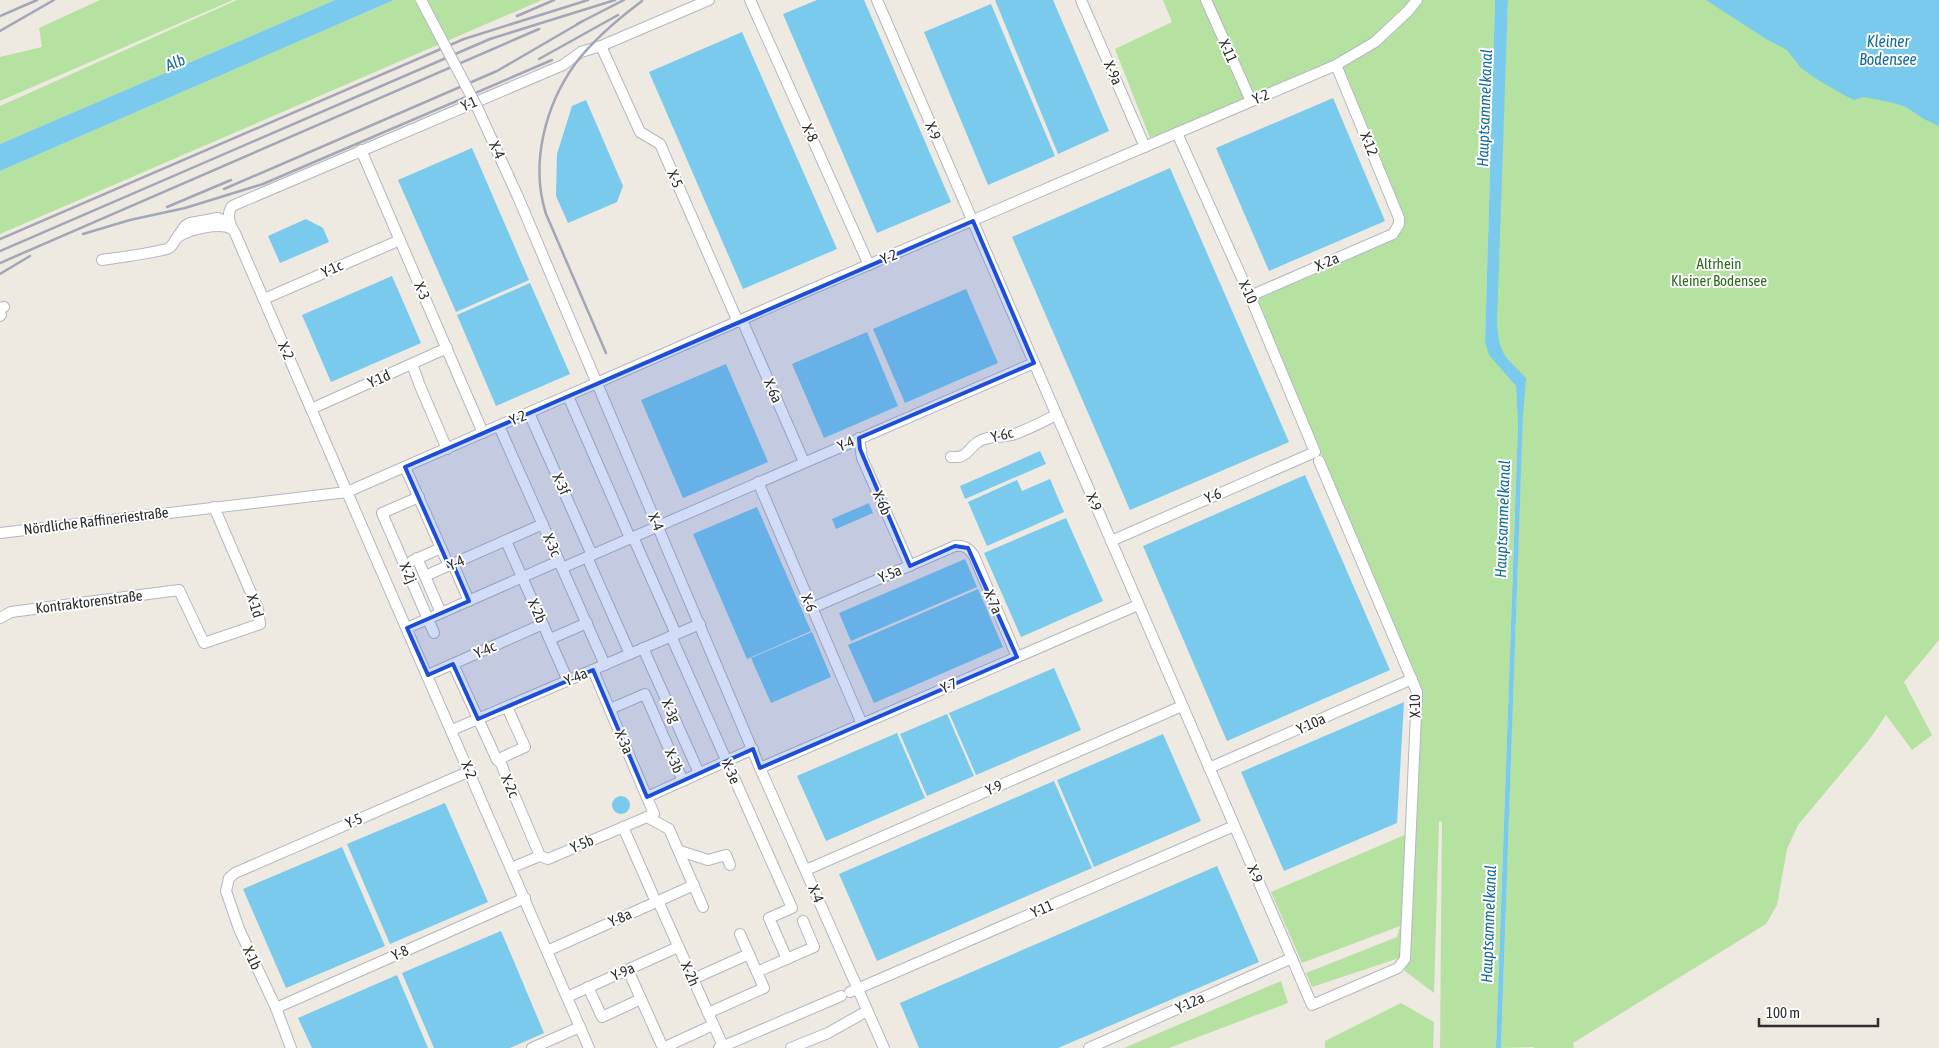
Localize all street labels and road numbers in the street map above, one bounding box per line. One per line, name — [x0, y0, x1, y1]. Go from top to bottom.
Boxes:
street label: X-11 — [1216, 36, 1241, 65]
street label: X-9a — [1101, 58, 1126, 87]
street label: Y-2 — [1250, 85, 1272, 108]
street label: Y-1 — [458, 93, 479, 114]
street label: X-9 — [922, 119, 945, 142]
street label: X-8 — [799, 121, 822, 144]
street label: X-12 — [1357, 130, 1382, 158]
street label: X-4 — [486, 138, 509, 161]
street label: X-5 — [664, 167, 687, 190]
street label: Y-2 — [878, 245, 900, 268]
street label: X-2a — [1312, 249, 1341, 274]
street label: Y-1c — [319, 256, 345, 281]
street label: X-10 — [1236, 277, 1261, 306]
street label: X-3 — [411, 279, 434, 302]
street label: X-2 — [275, 339, 298, 362]
street label: Y-1d — [365, 366, 393, 391]
street label: X-6a — [761, 376, 786, 405]
street label: Y-2 — [507, 406, 529, 429]
street label: Y-6c — [989, 423, 1015, 445]
street label: Y-4 — [835, 432, 857, 455]
street label: X-3f — [549, 470, 574, 497]
street label: Y-6 — [1202, 484, 1224, 507]
street label: X-6b — [870, 488, 895, 518]
street label: X-9 — [1083, 490, 1106, 513]
street label: Nördliche Raffineriestraße — [22, 503, 170, 538]
street label: X-4 — [645, 510, 668, 533]
street label: X-3c — [540, 531, 565, 559]
street label: Y-4 — [445, 551, 467, 574]
street label: X-2j — [396, 560, 420, 586]
street label: Y-5a — [876, 561, 904, 586]
street label: Kontraktorenstraße — [34, 586, 144, 617]
street label: X-7a — [981, 587, 1006, 616]
street label: X-6 — [798, 591, 821, 614]
street label: X-1d — [244, 592, 267, 620]
street label: X-2b — [525, 596, 550, 626]
street label: Y-4c — [471, 637, 499, 662]
street label: Y-4a — [562, 664, 590, 689]
street label: Y-7 — [938, 674, 960, 697]
street label: X-10 — [1406, 694, 1423, 718]
street label: X-3g — [659, 696, 684, 726]
street label: Y-10a — [1294, 710, 1328, 737]
street label: X-3a — [612, 727, 637, 756]
street label: X-3b — [662, 746, 687, 775]
street label: X-3e — [719, 757, 744, 787]
street label: X-2 — [458, 758, 481, 781]
street label: X-2c — [498, 772, 523, 800]
street label: Y-9 — [983, 776, 1005, 799]
street label: Y-5 — [343, 809, 365, 832]
street label: Y-5b — [568, 831, 596, 856]
street label: X-9 — [1244, 862, 1267, 885]
street label: X-4 — [805, 882, 828, 905]
street label: Y-11 — [1028, 896, 1056, 921]
street label: Y-8a — [606, 905, 634, 930]
street label: Y-8 — [389, 941, 411, 964]
street label: X-1b — [240, 943, 265, 972]
street label: Y-9a — [609, 959, 637, 984]
street label: X-2h — [678, 959, 703, 989]
street label: Y-12a — [1173, 989, 1207, 1016]

